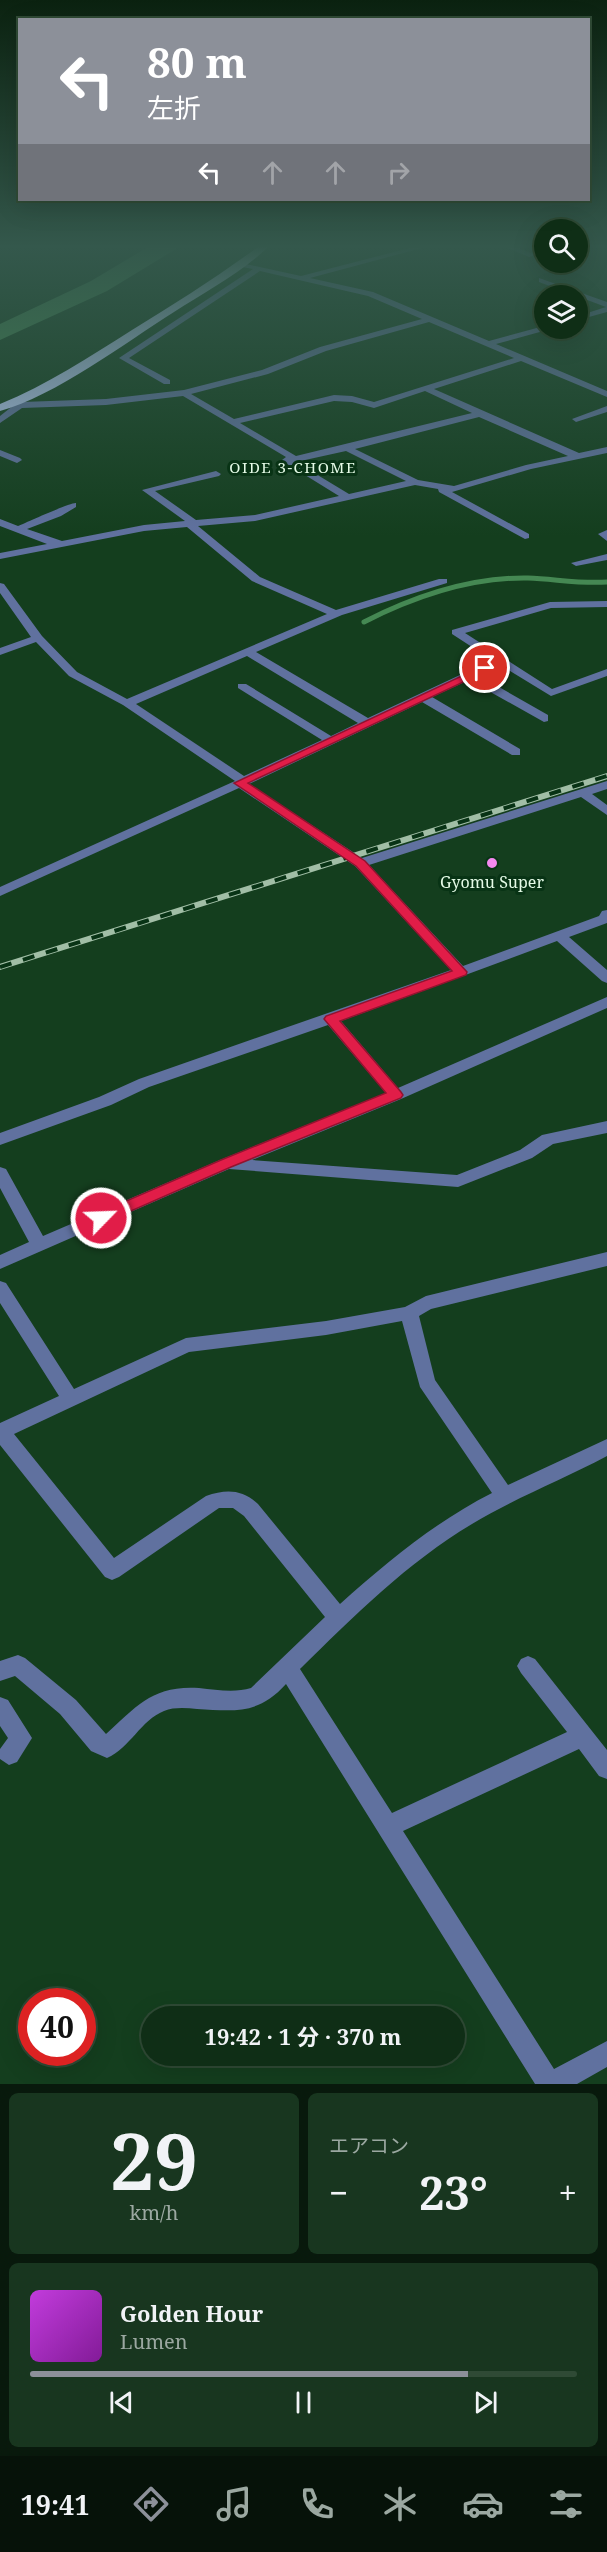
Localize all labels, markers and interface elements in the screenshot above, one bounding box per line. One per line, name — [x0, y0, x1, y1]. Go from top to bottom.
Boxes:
text: 80 m — [147, 33, 247, 90]
icon: left — [48, 42, 126, 120]
text: 左折 — [147, 89, 201, 126]
icon: left — [193, 156, 226, 189]
icon: ahead — [256, 156, 289, 189]
icon: ahead — [319, 156, 352, 189]
icon: right — [382, 156, 415, 189]
map controls — [534, 219, 588, 339]
button: search — [534, 219, 588, 273]
button: layers — [534, 285, 588, 339]
district label: OIDE 3-CHOME — [229, 457, 357, 477]
pin — [459, 642, 510, 693]
icon: arrive — [468, 651, 501, 684]
marker: Gyomu Super — [485, 856, 499, 870]
place label: Gyomu Super — [440, 871, 544, 893]
position arrow — [69, 1186, 133, 1250]
speed limit sign: 40 — [18, 1988, 96, 2066]
text: 19:42 · 1 分 · 370 m — [204, 2021, 402, 2051]
text: 29 — [110, 2107, 198, 2213]
text: エアコン — [329, 2132, 409, 2159]
text: 23° — [419, 2162, 488, 2223]
text: − — [329, 2170, 348, 2215]
text: + — [559, 2170, 577, 2215]
text: km/h — [129, 2199, 179, 2226]
text: Golden Hour — [120, 2298, 263, 2328]
text: Lumen — [120, 2328, 188, 2355]
icon: previous — [105, 2386, 138, 2419]
icon: pause — [287, 2386, 320, 2419]
icon: next — [469, 2386, 502, 2419]
icon: directions — [130, 2483, 172, 2525]
icon: music — [213, 2483, 255, 2525]
icon: phone — [296, 2483, 338, 2525]
icon: climate — [379, 2483, 421, 2525]
icon: car — [462, 2483, 504, 2525]
icon: filters — [545, 2483, 587, 2525]
text: 19:41 — [20, 2486, 90, 2523]

